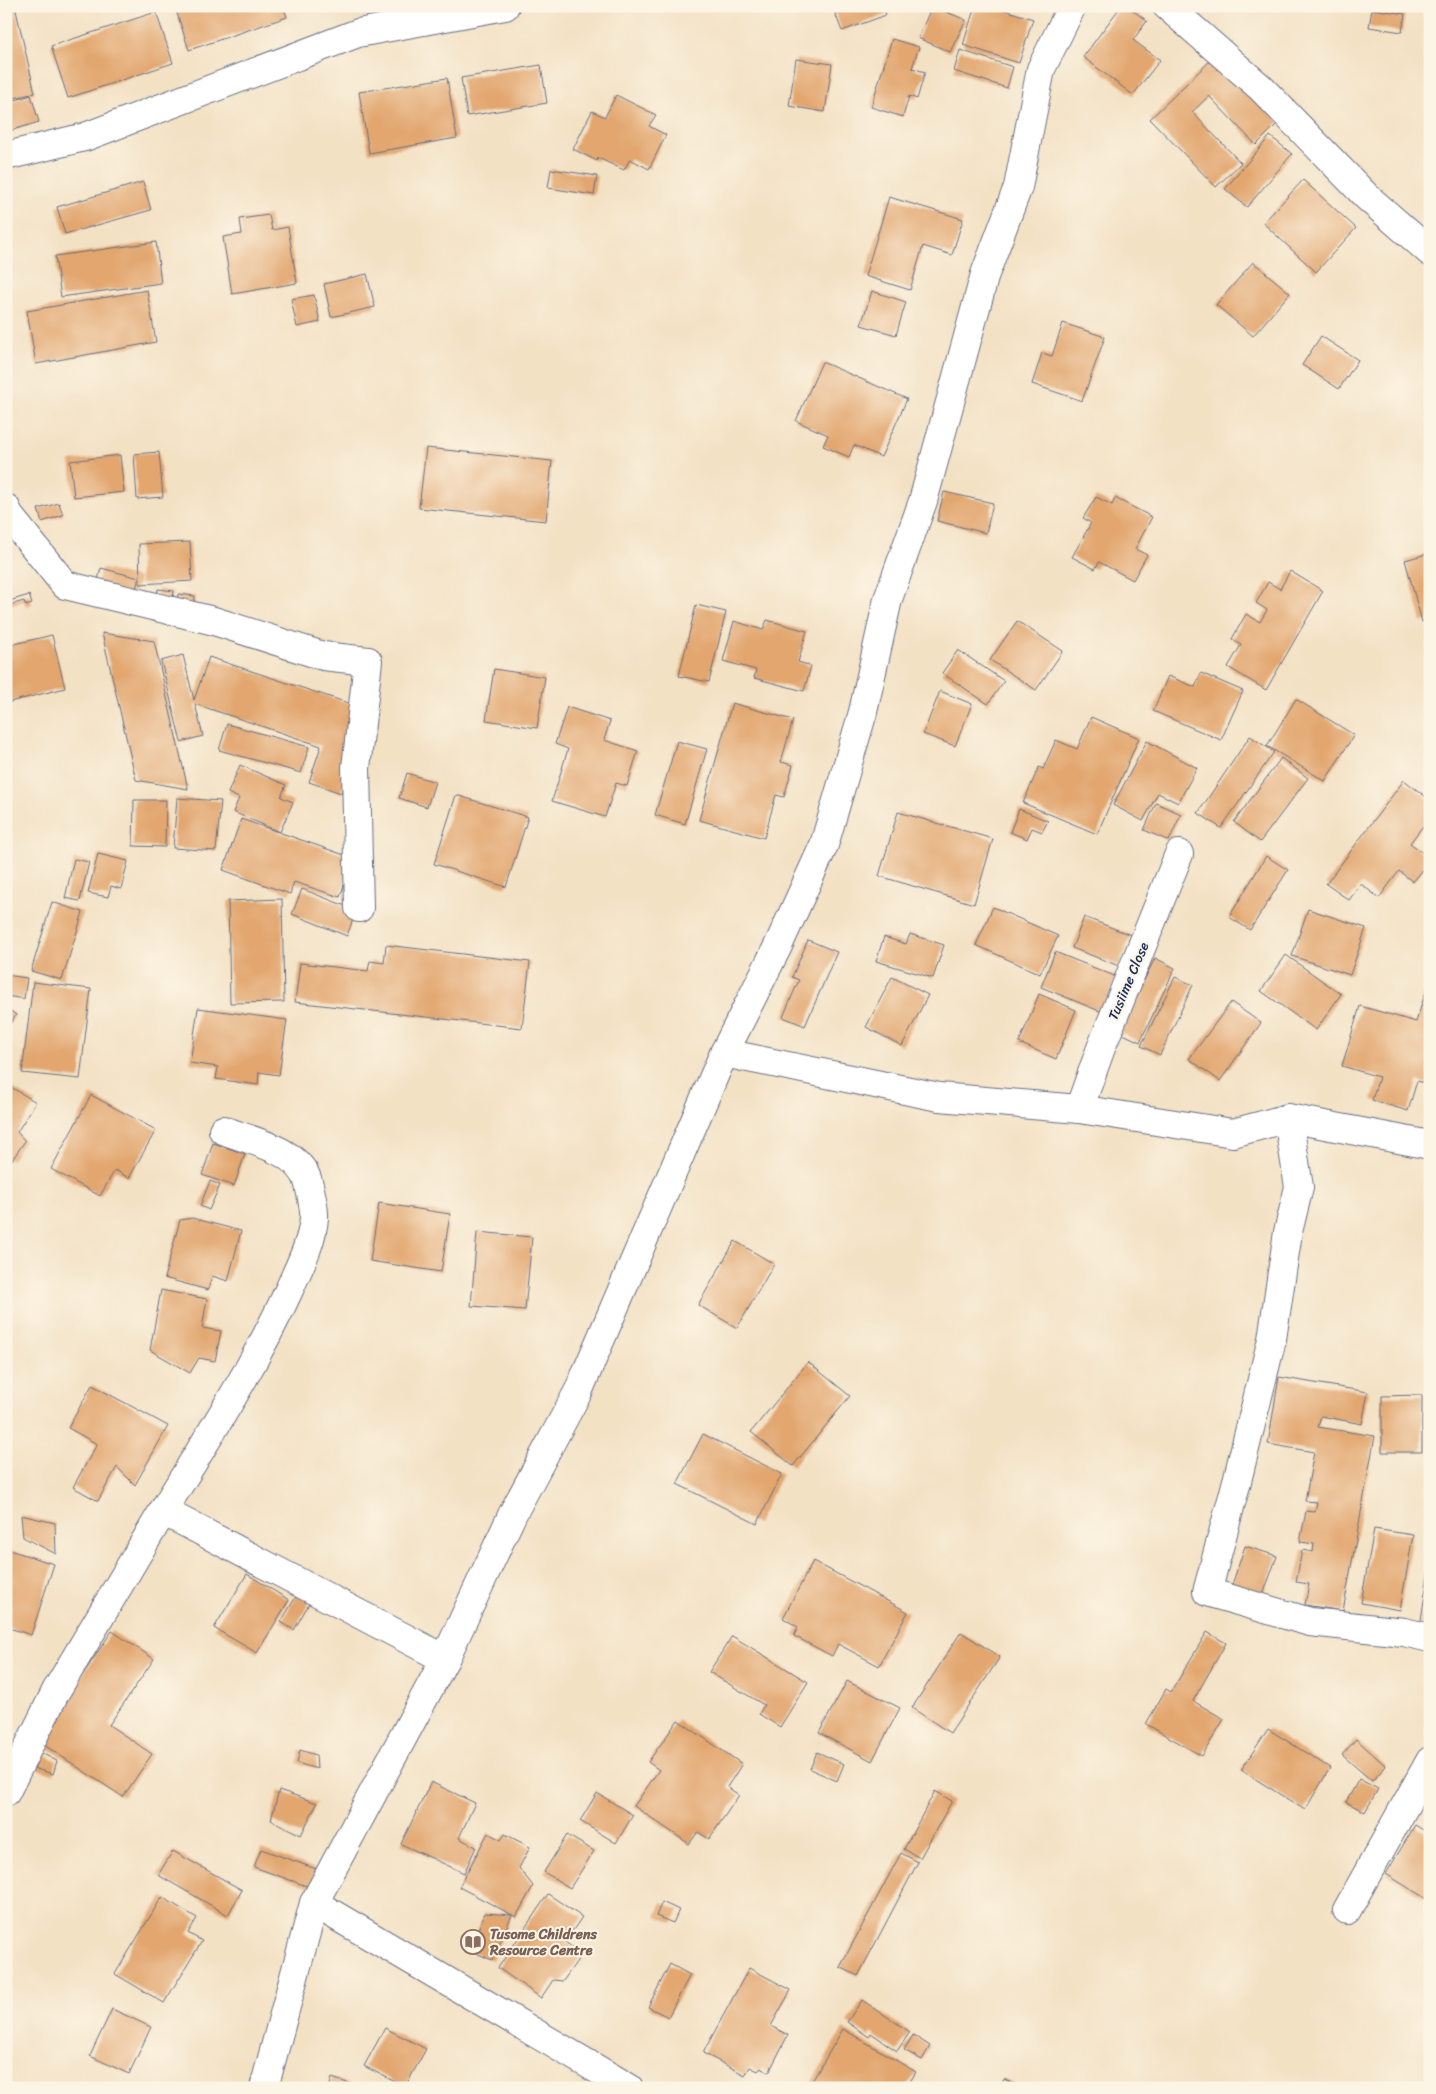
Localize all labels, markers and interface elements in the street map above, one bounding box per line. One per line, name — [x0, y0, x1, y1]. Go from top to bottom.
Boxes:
street label: Tusiime Close — [1101, 938, 1156, 1024]
place label: Tusome Childrens Resource Centre — [489, 1922, 598, 1963]
library icon: Tusome Childrens Resource Centre — [460, 1929, 486, 1955]

